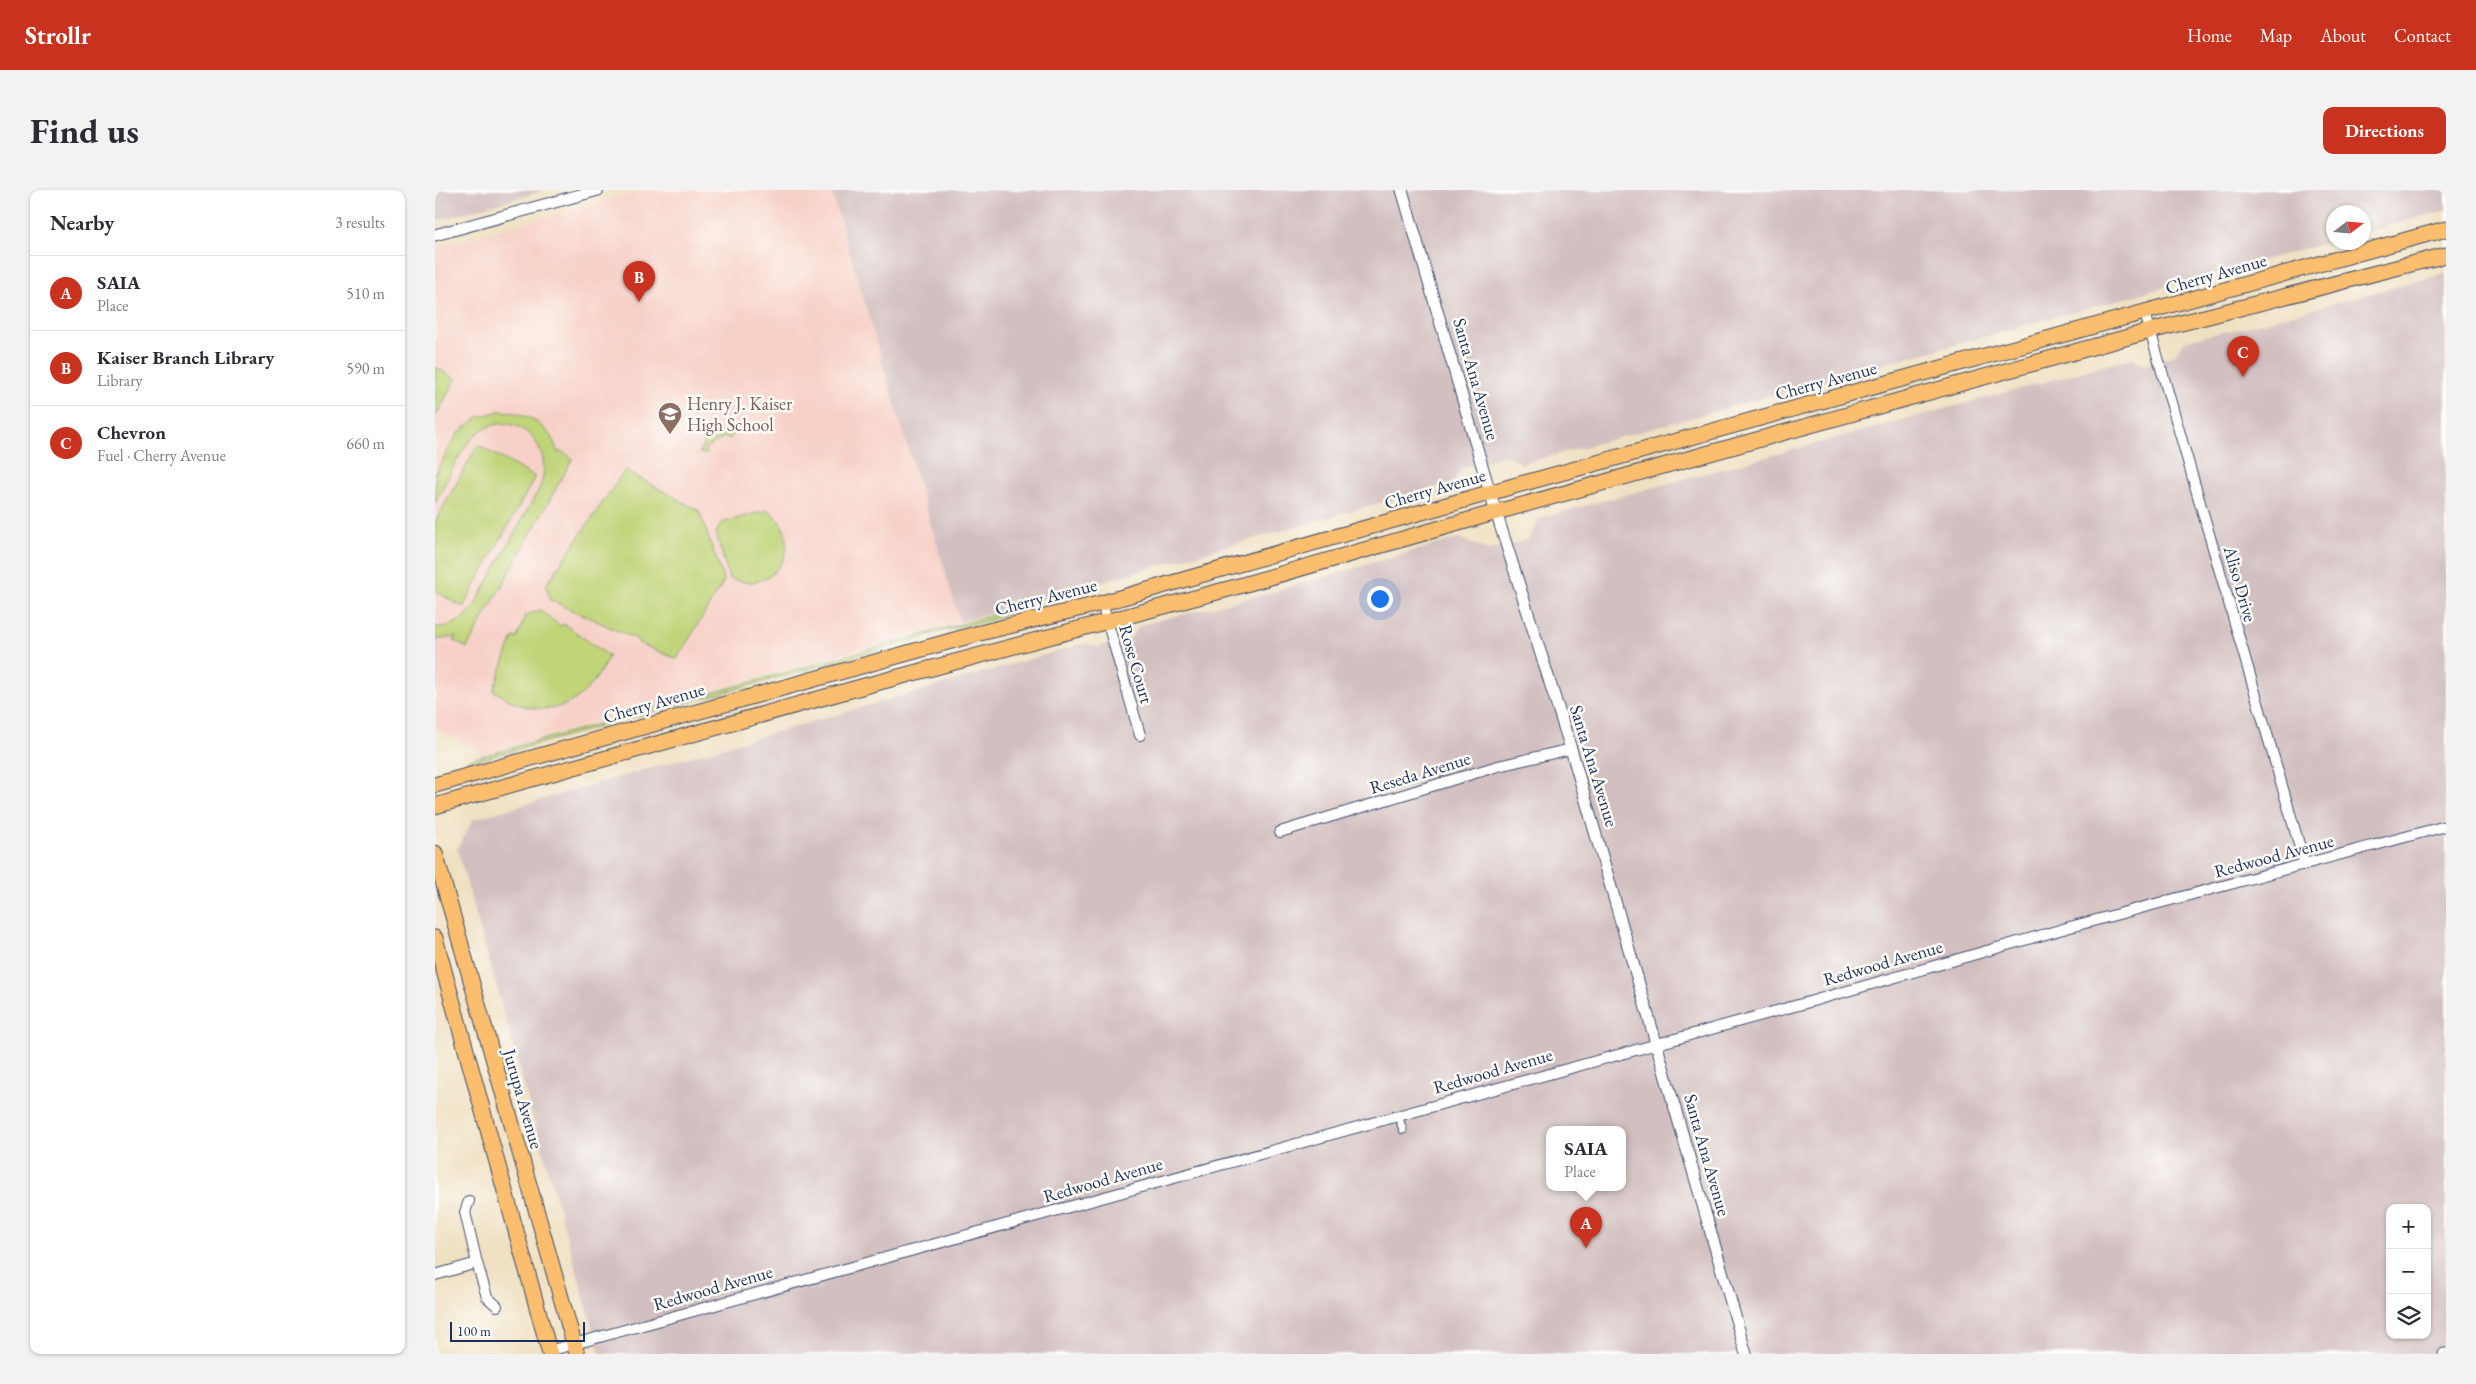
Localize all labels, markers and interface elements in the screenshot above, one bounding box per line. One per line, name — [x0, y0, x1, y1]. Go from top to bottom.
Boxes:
text: Strollr — [25, 20, 91, 51]
text: Home — [2187, 24, 2232, 47]
text: Map — [2260, 24, 2292, 47]
text: About — [2320, 24, 2366, 47]
text: Contact — [2394, 24, 2451, 47]
button: Directions — [2323, 107, 2446, 154]
text: Find us — [30, 108, 139, 153]
north arrow — [2326, 205, 2371, 250]
text: Nearby — [50, 209, 114, 236]
text: 3 results — [335, 212, 385, 233]
street label: Cherry Avenue — [2163, 248, 2269, 299]
pin: B — [623, 261, 655, 302]
text: SAIA — [97, 270, 140, 295]
text: A — [60, 283, 72, 304]
text: 510 m — [346, 283, 385, 304]
text: Place — [97, 295, 129, 316]
street label: Santa Ana Avenue — [1448, 315, 1505, 443]
pin: C — [2227, 336, 2259, 377]
text: Kaiser Branch Library — [97, 345, 274, 370]
street label: Cherry Avenue — [1773, 356, 1879, 405]
text: B — [61, 358, 71, 379]
text: 590 m — [346, 358, 385, 379]
text: Library — [97, 370, 143, 391]
place label: Henry J. Kaiser High School — [687, 392, 792, 436]
school or university icon: Henry J. Kaiser High School — [657, 401, 683, 435]
text: Chevron — [97, 420, 166, 445]
text: C — [60, 433, 72, 454]
text: 660 m — [346, 433, 385, 454]
text: Fuel · Cherry Avenue — [97, 445, 226, 466]
street label: Cherry Avenue — [1382, 463, 1488, 514]
street label: Aliso Drive — [2218, 542, 2262, 625]
street label: Cherry Avenue — [993, 573, 1099, 620]
your location — [1367, 586, 1393, 612]
street label: Rose Court — [1114, 622, 1159, 706]
street label: Cherry Avenue — [601, 677, 707, 728]
street label: Santa Ana Avenue — [1565, 702, 1624, 829]
street label: Reseda Avenue — [1367, 746, 1473, 799]
street label: Redwood Avenue — [2212, 829, 2336, 883]
street label: Redwood Avenue — [1821, 935, 1945, 991]
street label: Redwood Avenue — [1431, 1043, 1555, 1099]
street label: Jurupa Avenue — [498, 1044, 549, 1151]
street label: Santa Ana Avenue — [1679, 1091, 1736, 1219]
popup — [1546, 1126, 1626, 1191]
text: SAIA — [1564, 1136, 1608, 1161]
street label: Redwood Avenue — [1041, 1152, 1165, 1208]
text: Place — [1564, 1161, 1596, 1182]
map controls — [2386, 1204, 2431, 1339]
button: + — [2386, 1204, 2431, 1249]
pin: A — [1570, 1207, 1602, 1248]
button: − — [2386, 1249, 2431, 1294]
street label: Redwood Avenue — [651, 1260, 775, 1316]
button: layers — [2386, 1294, 2431, 1339]
scale bar — [450, 1319, 585, 1342]
text: 100 m — [457, 1322, 491, 1340]

